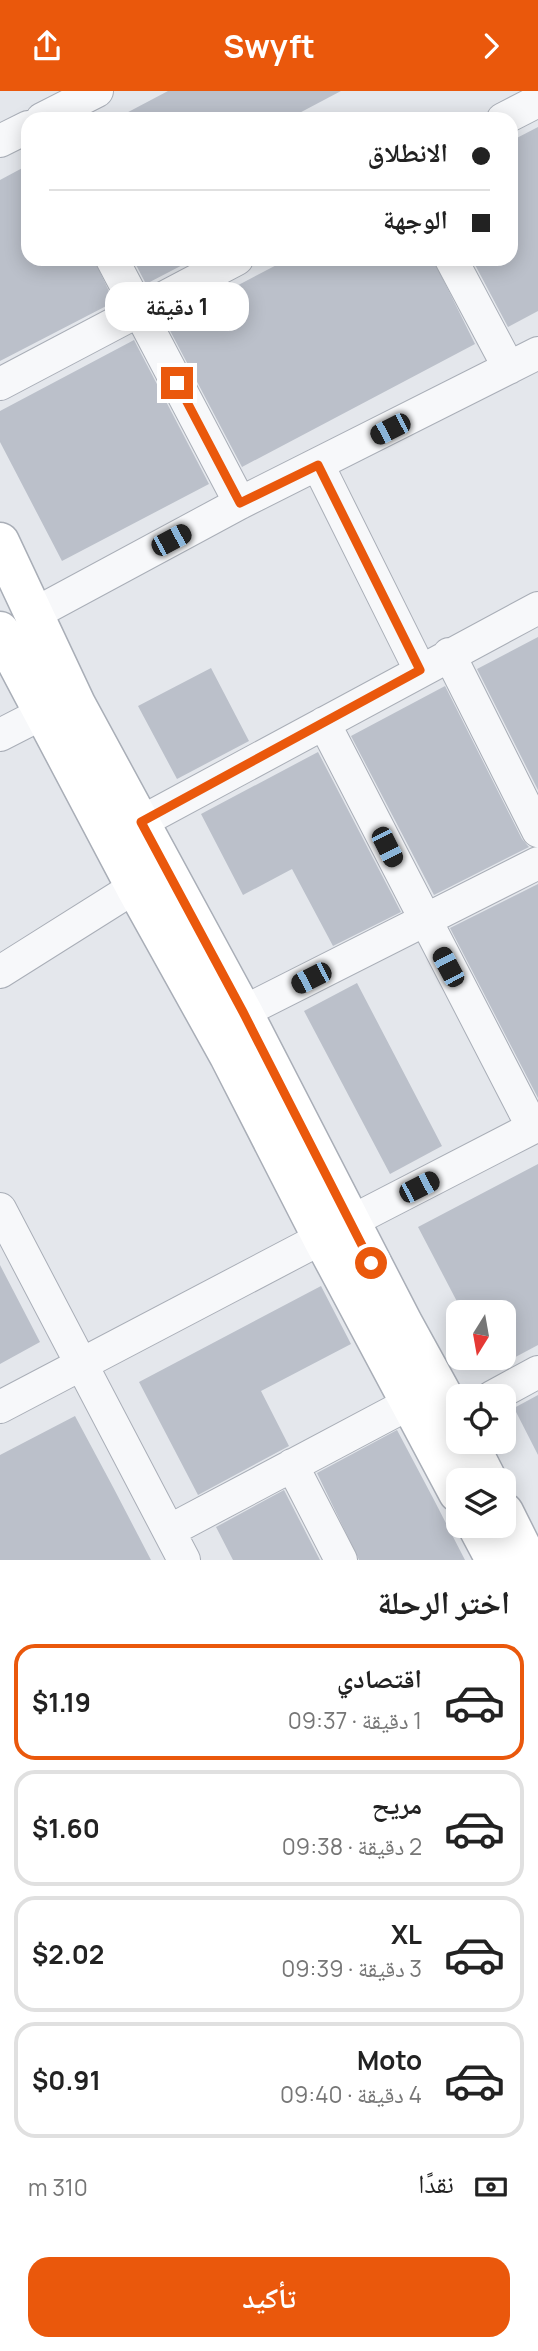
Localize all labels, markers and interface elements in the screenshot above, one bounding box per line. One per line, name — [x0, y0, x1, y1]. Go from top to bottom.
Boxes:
text: Swyft — [223, 24, 315, 68]
icon: share — [28, 27, 66, 65]
icon: forward — [472, 27, 510, 65]
text: الانطلاق — [368, 134, 448, 170]
text: الوجهة — [383, 201, 448, 237]
callout: 1 دقيقة — [105, 281, 249, 331]
text: 1 دقيقة — [146, 290, 208, 322]
route end — [161, 367, 193, 399]
car — [367, 410, 414, 448]
car — [148, 521, 195, 559]
car — [369, 824, 406, 870]
car — [429, 944, 468, 990]
car — [288, 959, 335, 997]
car — [396, 1168, 443, 1206]
route start — [355, 1247, 387, 1279]
north arrow — [446, 1300, 516, 1370]
map controls — [446, 1300, 516, 1538]
button: locate — [446, 1384, 516, 1454]
button: layers — [446, 1468, 516, 1538]
text: اختر الرحلة — [377, 1580, 510, 1624]
text: اقتصادي — [337, 1660, 422, 1696]
icon: car — [443, 1671, 506, 1734]
text: $1.19 — [32, 1684, 91, 1720]
text: 1 دقيقة · 09:37 — [288, 1704, 422, 1736]
text: مريح — [372, 1786, 422, 1822]
icon: car — [443, 1797, 506, 1860]
text: $1.60 — [32, 1810, 100, 1846]
text: 2 دقيقة · 09:38 — [282, 1830, 422, 1862]
text: XL — [391, 1916, 422, 1952]
icon: car — [443, 1923, 506, 1986]
text: $2.02 — [32, 1936, 104, 1972]
text: 3 دقيقة · 09:39 — [281, 1952, 422, 1984]
text: Moto — [357, 2042, 422, 2078]
icon: car — [443, 2049, 506, 2112]
text: $0.91 — [32, 2062, 101, 2098]
text: 4 دقيقة · 09:40 — [280, 2078, 422, 2110]
text: نقدًا — [418, 2165, 454, 2201]
icon: cash — [472, 2168, 510, 2206]
text: 310 m — [28, 2171, 88, 2203]
button: تأكيد — [28, 2257, 510, 2337]

